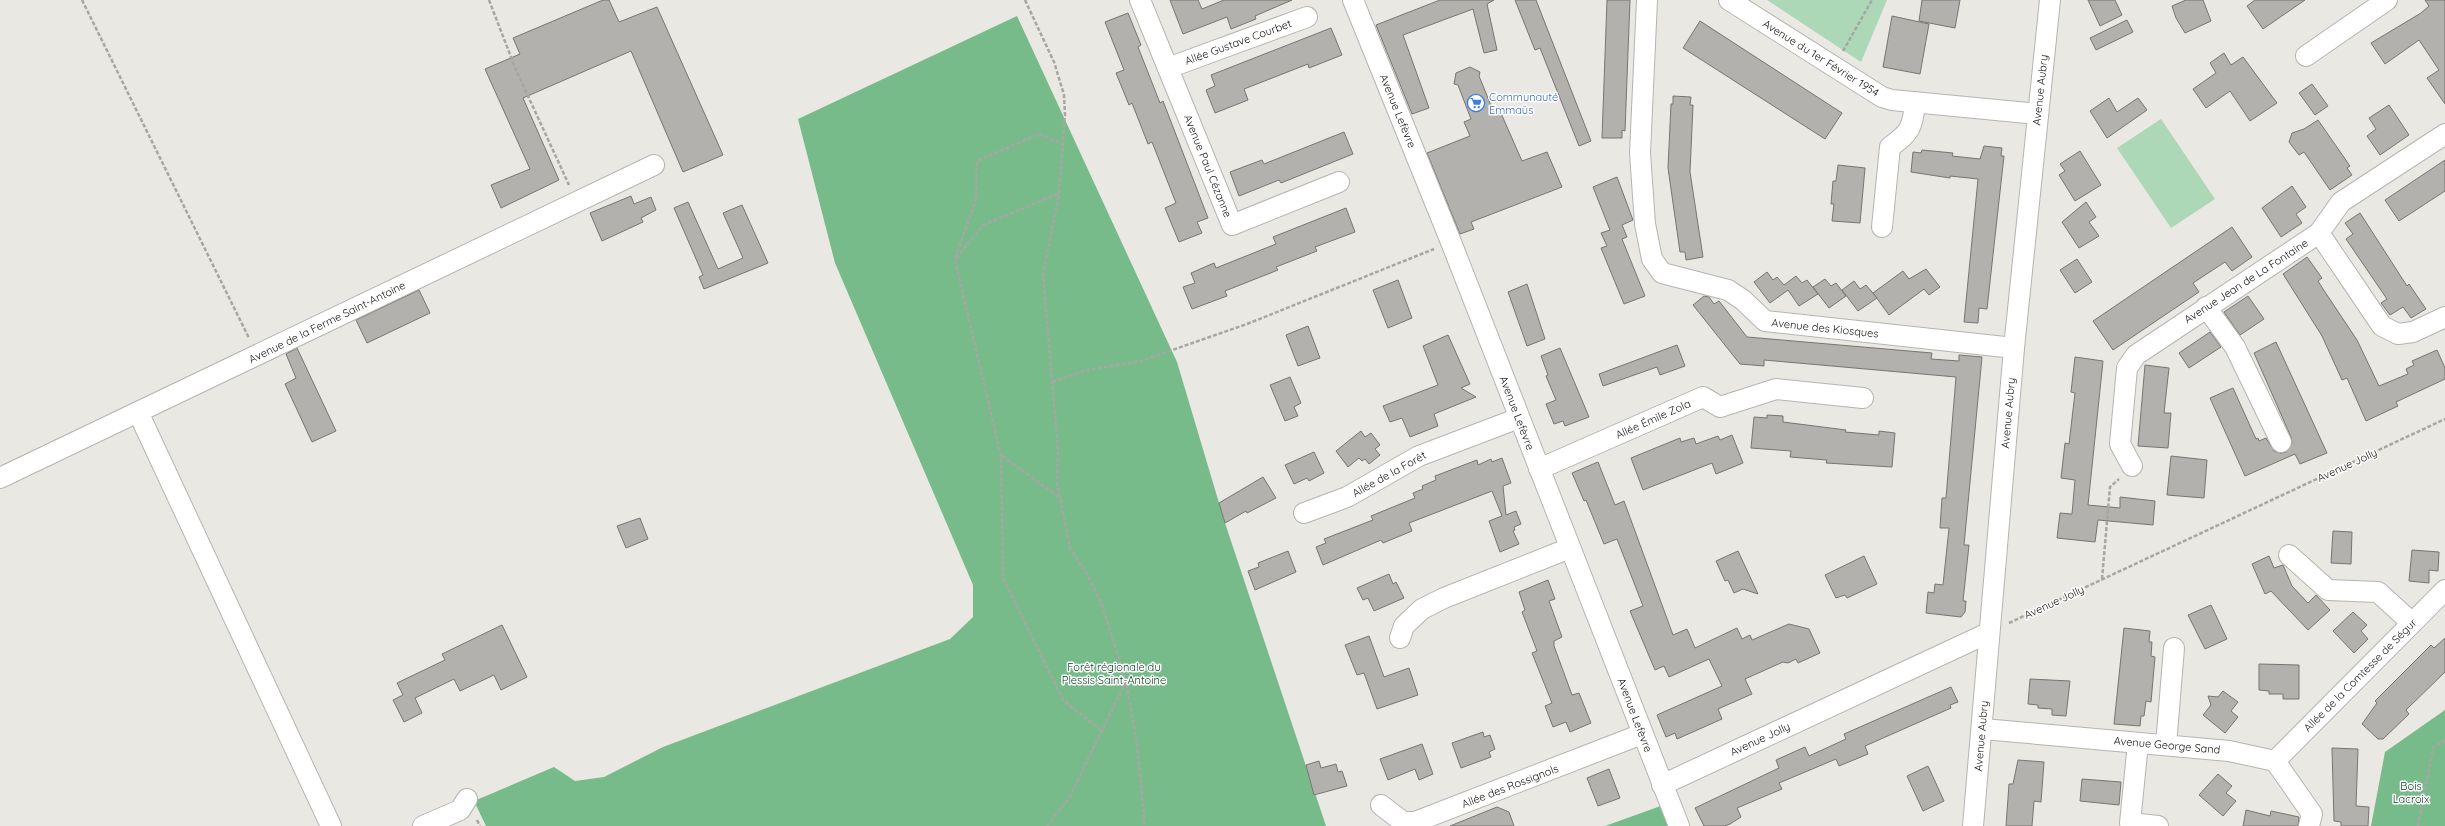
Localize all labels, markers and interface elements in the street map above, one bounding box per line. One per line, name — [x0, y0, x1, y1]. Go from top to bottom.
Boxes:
street label: Allée Gustave Courbet — [1183, 16, 1294, 68]
street label: Avenue du 1er Février 1954 — [1760, 16, 1882, 100]
street label: Avenue Aubry — [2029, 54, 2051, 126]
street label: Avenue Lefèvre — [1377, 72, 1419, 150]
place label: Communauté Emmaüs — [1489, 90, 1558, 117]
supermarket icon: Communauté Emmaüs — [1466, 93, 1486, 113]
street label: Avenue Paul Cézanne — [1181, 112, 1235, 220]
street label: Avenue Jean de La Fontaine — [2181, 236, 2311, 326]
street label: Avenue de la Ferme Saint-Antoine — [246, 278, 408, 366]
street label: Avenue des Kiosques — [1771, 315, 1879, 341]
street label: Avenue Lefèvre — [1496, 374, 1538, 452]
street label: Avenue Aubry — [1998, 377, 2018, 449]
street label: Allée Émile Zola — [1613, 396, 1693, 442]
street label: Avenue Jolly — [2315, 445, 2379, 485]
street label: Allée de la Forêt — [1350, 448, 1429, 500]
street label: Avenue Jolly — [2022, 582, 2086, 622]
street label: Allée de la Comtesse de Ségur — [2300, 615, 2420, 735]
park label: Forêt régionale du Plessis Saint-Antoine — [1062, 660, 1166, 687]
street label: Avenue Lefèvre — [1614, 676, 1656, 754]
street label: Avenue Aubry — [1971, 700, 1991, 772]
street label: Avenue Jolly — [1728, 719, 1792, 759]
street label: Avenue George Sand — [2113, 733, 2221, 757]
street label: Allée des Rossignols — [1460, 761, 1560, 811]
park label: Bois Lacroix — [2393, 779, 2429, 806]

